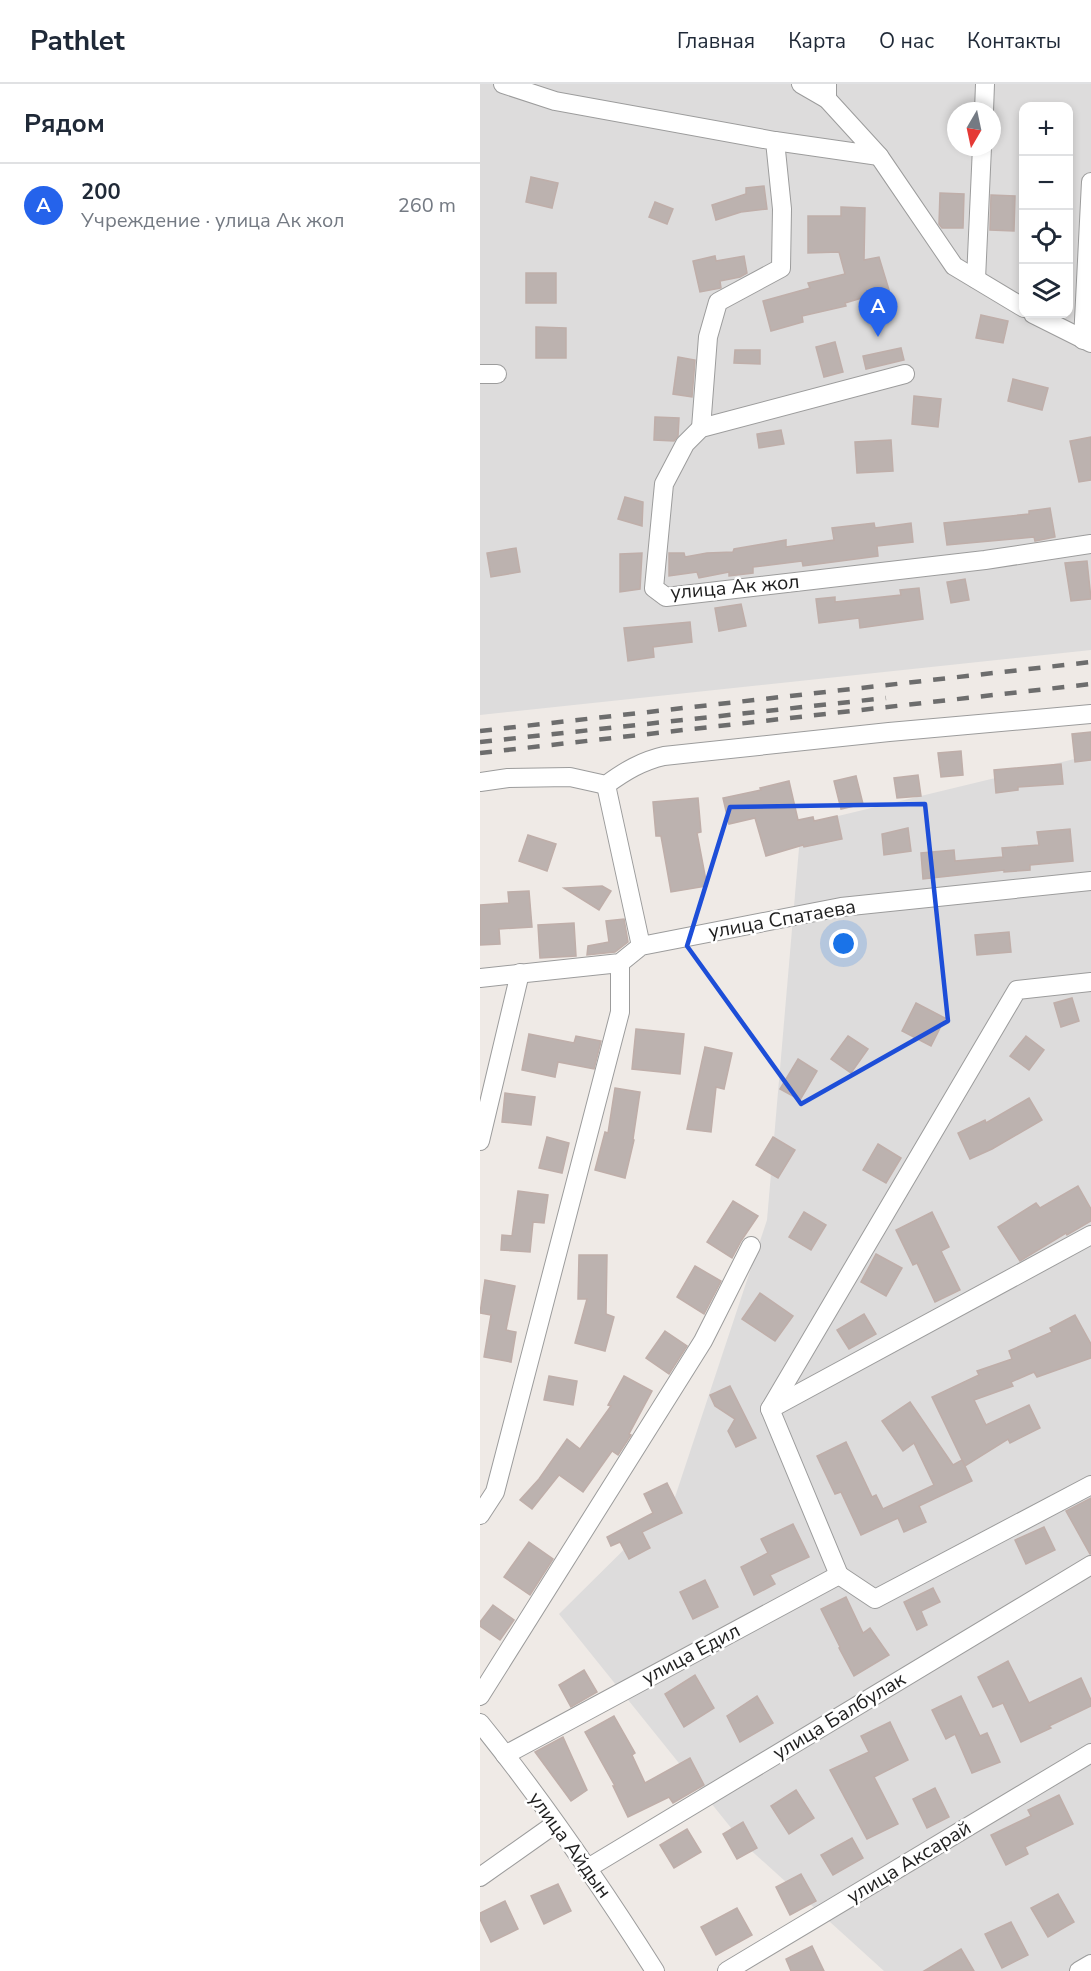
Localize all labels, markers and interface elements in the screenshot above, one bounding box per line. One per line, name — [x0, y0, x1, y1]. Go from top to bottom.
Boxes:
text: Pathlet — [30, 22, 125, 60]
text: Главная — [677, 27, 755, 55]
text: Карта — [788, 27, 846, 55]
text: О нас — [879, 27, 934, 55]
text: Контакты — [967, 27, 1061, 55]
north arrow — [947, 102, 1001, 156]
map controls — [1019, 102, 1073, 318]
button: + — [1019, 102, 1073, 156]
text: Рядом — [24, 106, 105, 141]
button: − — [1019, 156, 1073, 210]
text: 200 — [81, 177, 121, 207]
text: A — [36, 192, 51, 219]
text: 260 m — [398, 192, 456, 219]
text: Учреждение · улица Ак жол — [81, 207, 345, 234]
button: locate — [1019, 210, 1073, 264]
button: layers — [1019, 264, 1073, 318]
pin: A — [858, 288, 898, 337]
street label: улица Ак жол — [669, 568, 801, 606]
street label: улица Спатаева — [706, 893, 858, 945]
your location — [829, 929, 858, 958]
street label: улица Едил — [637, 1617, 745, 1691]
street label: улица Балбулак — [768, 1665, 911, 1766]
street label: улица Айдын — [522, 1786, 618, 1904]
street label: улица Аксарай — [842, 1814, 976, 1910]

